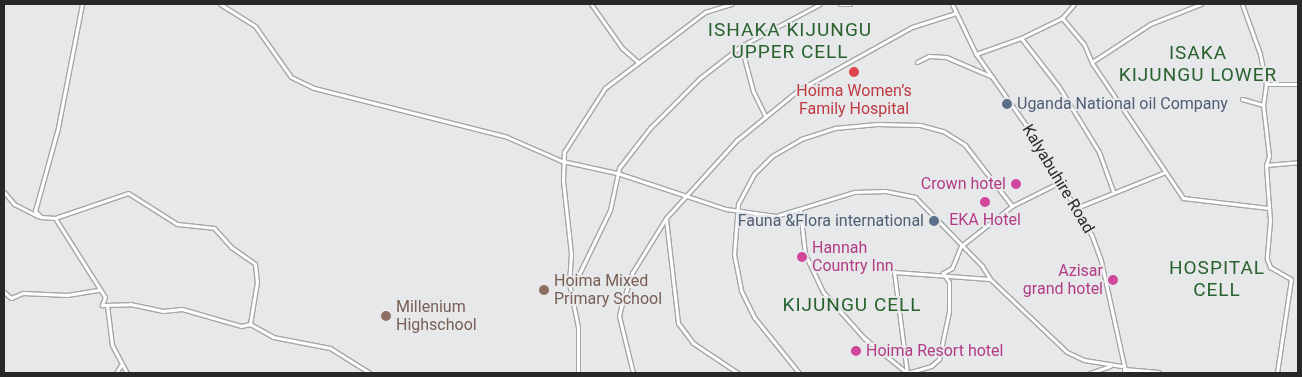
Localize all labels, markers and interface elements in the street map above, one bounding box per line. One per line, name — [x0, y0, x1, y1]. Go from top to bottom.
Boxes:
district label: ISHAKA KIJUNGU UPPER CELL — [706, 19, 874, 63]
district label: ISAKA KIJUNGU LOWER — [1117, 42, 1279, 86]
marker: Hoima Women’s Family Hospital — [847, 65, 861, 79]
place label: Hoima Women’s Family Hospital — [796, 81, 912, 119]
place label: Uganda National oil Company — [1017, 94, 1228, 114]
marker: Uganda National oil Company — [1001, 98, 1013, 110]
street label: Kalyabuhire Road — [1018, 121, 1098, 237]
place label: Crown hotel — [921, 174, 1006, 194]
marker: Crown hotel — [1010, 178, 1022, 190]
marker: EKA Hotel — [979, 196, 991, 208]
place label: EKA Hotel — [949, 210, 1021, 230]
place label: Fauna &Flora international — [738, 211, 924, 231]
marker: Fauna &Flora international — [928, 215, 940, 227]
place label: Hannah Country Inn — [812, 238, 894, 276]
marker: Hannah Country Inn — [796, 251, 808, 263]
district label: HOSPITAL CELL — [1168, 257, 1266, 301]
place label: Azisar grand hotel — [1023, 261, 1103, 299]
place label: Hoima Mixed Primary School — [554, 271, 662, 309]
marker: Azisar grand hotel — [1107, 274, 1119, 286]
marker: Hoima Mixed Primary School — [538, 284, 550, 296]
district label: KIJUNGU CELL — [781, 294, 923, 316]
place label: Millenium Highschool — [396, 297, 477, 335]
marker: Millenium Highschool — [380, 310, 392, 322]
place label: Hoima Resort hotel — [866, 341, 1003, 361]
marker: Hoima Resort hotel — [850, 345, 862, 357]

